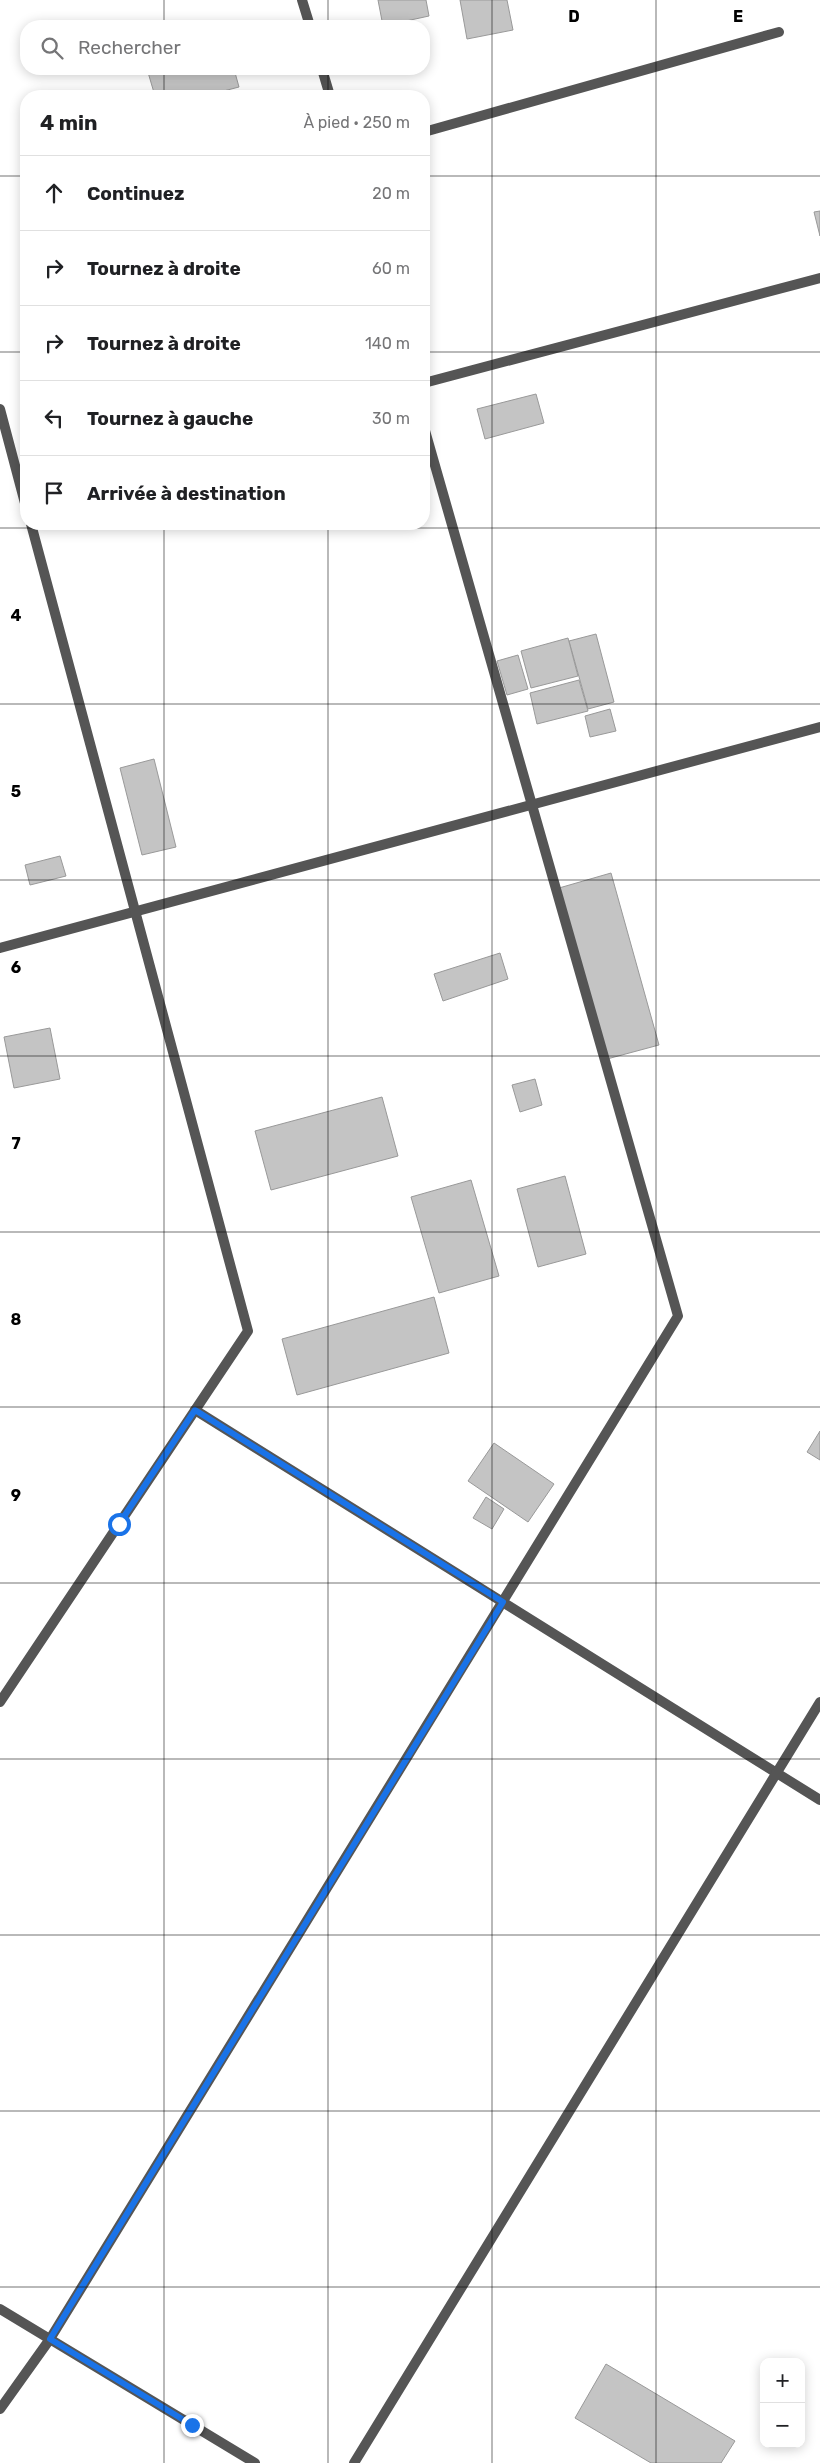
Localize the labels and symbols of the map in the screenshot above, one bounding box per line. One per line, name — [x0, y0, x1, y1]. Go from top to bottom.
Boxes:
text: D — [568, 7, 580, 26]
text: E — [733, 7, 743, 26]
text: 4 — [11, 606, 22, 625]
text: 5 — [11, 782, 21, 801]
text: 6 — [11, 958, 21, 977]
text: 7 — [11, 1134, 21, 1153]
text: 8 — [11, 1310, 22, 1329]
text: 9 — [11, 1486, 21, 1505]
route start — [108, 1513, 131, 1536]
route end — [181, 2414, 204, 2437]

